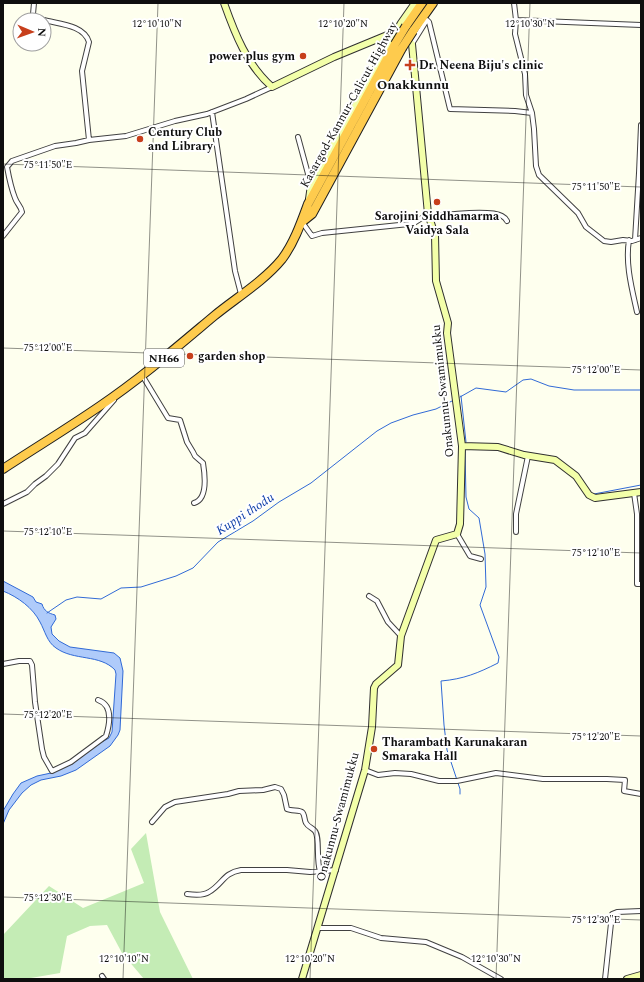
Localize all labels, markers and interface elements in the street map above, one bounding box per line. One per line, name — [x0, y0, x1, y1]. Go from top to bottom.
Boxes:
north arrow — [12, 12, 52, 52]
text: 12°10'10"N — [132, 16, 182, 32]
text: 12°10'20"N — [318, 16, 368, 32]
text: 12°10'30"N — [505, 16, 555, 32]
street label: Kasargod-Kannur-Calicut Highway — [295, 17, 403, 191]
text: N — [33, 28, 50, 37]
place label: power plus gym — [209, 47, 295, 66]
marker: power plus gym — [298, 51, 308, 61]
place label: Dr. Neena Biju's clinic — [419, 56, 544, 75]
marker: Dr. Neena Biju's clinic — [404, 59, 416, 71]
district label: Onakkunnu — [377, 75, 449, 95]
place label: Century Club and Library — [148, 123, 222, 156]
marker: Century Club and Library — [135, 134, 145, 144]
text: 75°11'50"E — [24, 157, 72, 173]
text: 75°11'50"E — [572, 179, 620, 195]
marker: Sarojini Siddhamarma Vaidya Sala — [432, 197, 442, 207]
place label: Sarojini Siddhamarma Vaidya Sala — [375, 207, 500, 240]
street label: Onakunnu-Swamimukku — [427, 323, 459, 458]
text: 75°12'00"E — [24, 340, 72, 356]
place label: garden shop — [198, 347, 265, 366]
road number: NH66 — [144, 349, 184, 367]
marker: garden shop — [185, 351, 195, 361]
text: 75°12'00"E — [572, 362, 620, 378]
water label: Kuppi thodu — [212, 488, 278, 540]
text: 75°12'10"E — [24, 524, 72, 540]
text: 75°12'10"E — [572, 545, 620, 561]
text: 75°12'20"E — [24, 707, 72, 723]
text: 75°12'20"E — [572, 729, 620, 745]
place label: Tharambath Karunakaran Smaraka Hall — [382, 733, 528, 766]
marker: Tharambath Karunakaran Smaraka Hall — [369, 744, 379, 754]
street label: Onakunnu-Swamimukku — [312, 750, 365, 884]
text: 75°12'30"E — [24, 890, 72, 906]
text: 75°12'30"E — [572, 912, 620, 928]
text: 12°10'10"N — [99, 951, 149, 967]
text: 12°10'20"N — [285, 951, 335, 967]
text: 12°10'30"N — [471, 951, 521, 967]

